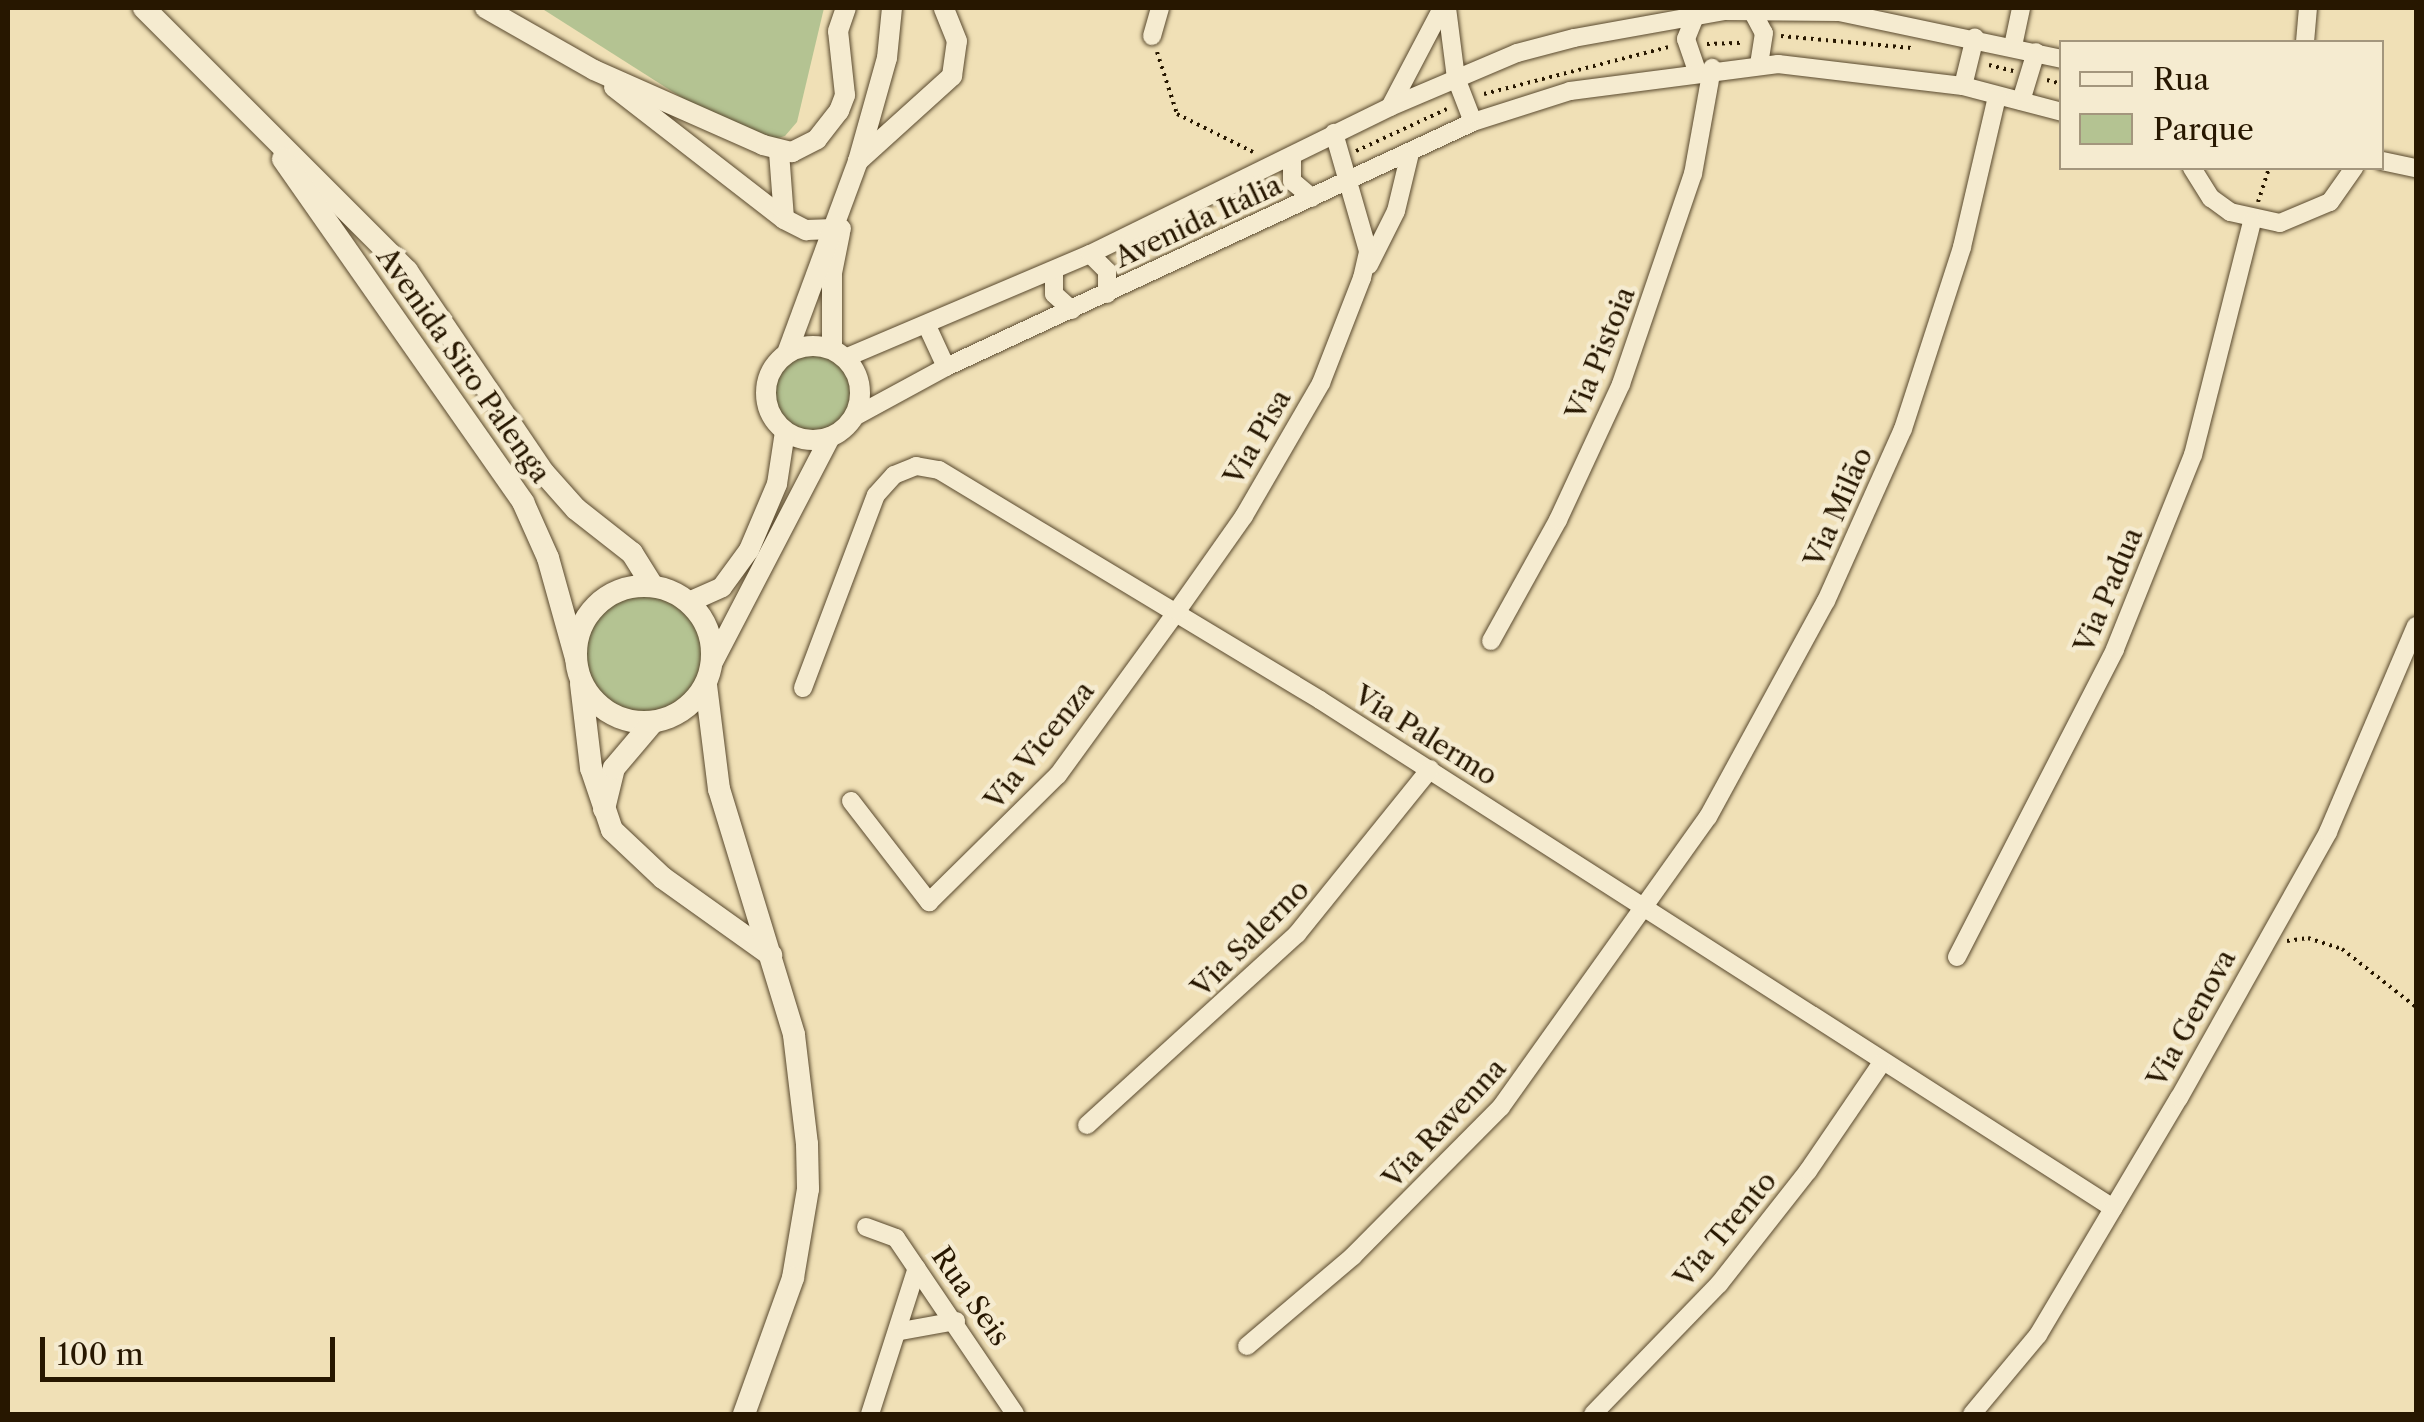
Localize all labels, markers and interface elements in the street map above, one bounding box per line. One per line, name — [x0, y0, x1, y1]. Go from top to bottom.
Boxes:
legend — [2059, 40, 2384, 170]
text: Rua — [2153, 61, 2209, 98]
text: Parque — [2153, 111, 2254, 148]
street label: Avenida Itália — [1109, 168, 1287, 274]
street label: Avenida Siro Palenga — [370, 241, 558, 489]
street label: Via Pistoia — [1558, 282, 1642, 424]
street label: Via Pisa — [1216, 383, 1298, 491]
street label: Via Milão — [1797, 442, 1879, 572]
street label: Via Padua — [2067, 522, 2149, 658]
street label: Via Vicenza — [977, 674, 1101, 816]
street label: Via Palermo — [1348, 678, 1504, 792]
street label: Via Salerno — [1184, 872, 1316, 1004]
street label: Via Genova — [2139, 943, 2243, 1093]
street label: Via Ravenna — [1375, 1051, 1513, 1195]
street label: Via Trento — [1667, 1164, 1783, 1294]
street label: Rua Seis — [925, 1240, 1017, 1352]
scale bar — [45, 1317, 340, 1379]
text: 100 m — [57, 1336, 144, 1373]

